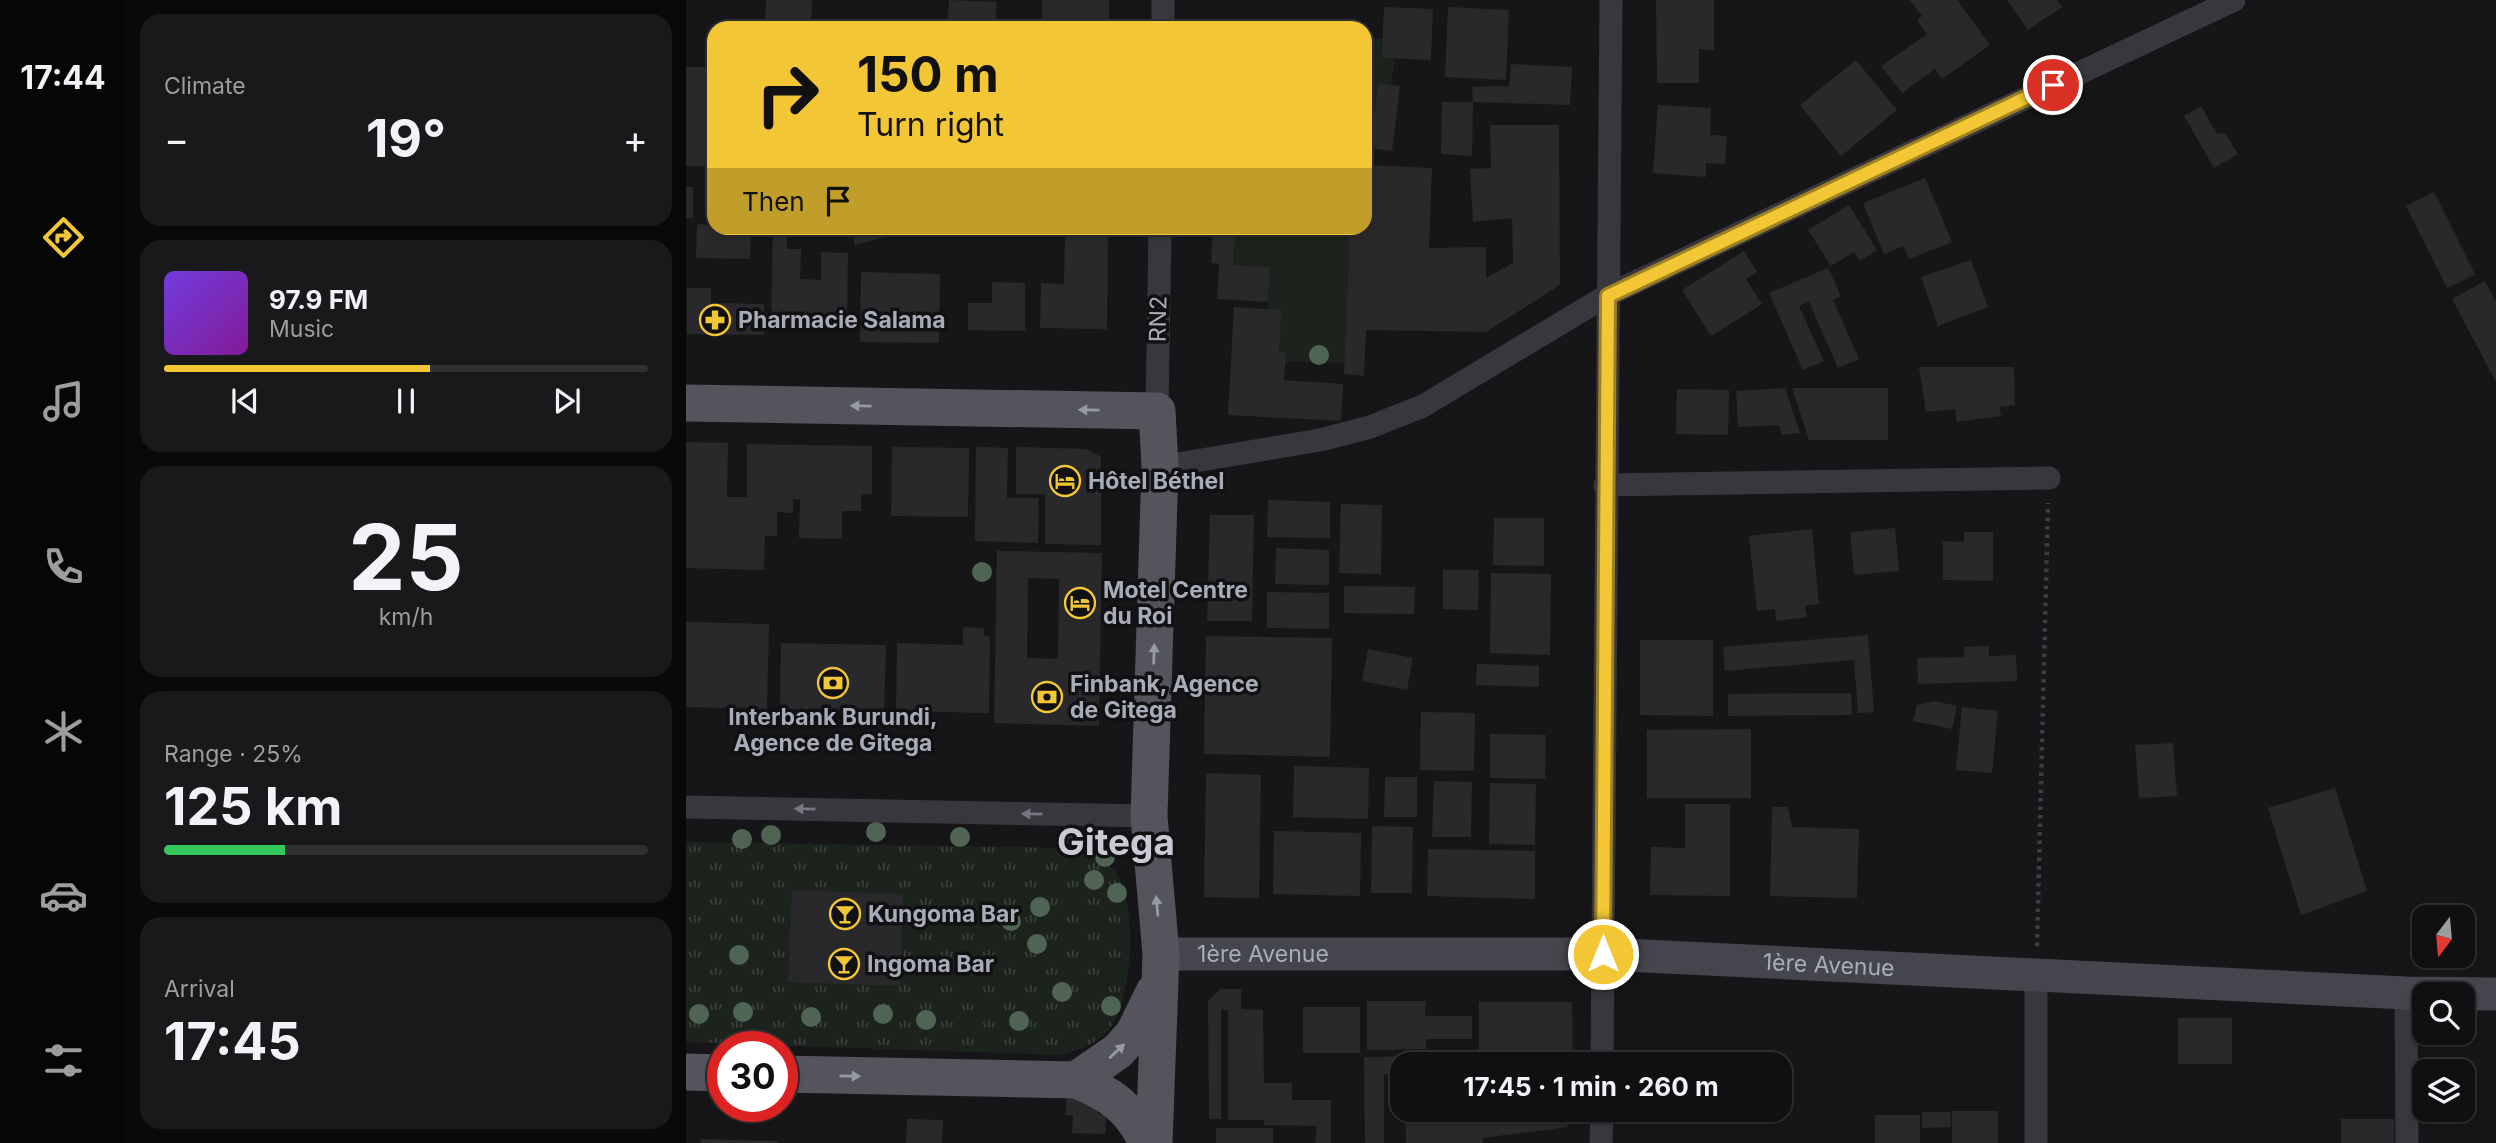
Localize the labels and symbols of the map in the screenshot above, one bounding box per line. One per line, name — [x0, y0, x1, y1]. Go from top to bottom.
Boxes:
pin — [2023, 55, 2083, 115]
street label: RN2 — [1144, 296, 1172, 342]
pharmacy icon: Pharmacie Salama — [698, 303, 732, 337]
place label: Pharmacie Salama — [738, 306, 946, 334]
one-way arrow — [850, 400, 872, 412]
one-way arrow — [1078, 404, 1100, 415]
hotel icon: Hôtel Béthel — [1048, 464, 1082, 498]
place label: Hôtel Béthel — [1088, 467, 1225, 495]
place label: Motel Centre du Roi — [1103, 576, 1248, 630]
hotel icon: Motel Centre du Roi — [1063, 586, 1097, 620]
one-way arrow — [1148, 643, 1160, 665]
bank icon: Interbank Burundi, Agence de Gitega — [816, 666, 850, 700]
place label: Finbank, Agence de Gitega — [1070, 670, 1259, 724]
bank icon: Finbank, Agence de Gitega — [1030, 680, 1064, 714]
place label: Interbank Burundi, Agence de Gitega — [728, 703, 938, 757]
one-way arrow — [794, 804, 816, 815]
one-way arrow — [1021, 808, 1043, 820]
district label: Gitega — [1057, 819, 1175, 864]
one-way arrow — [1151, 895, 1162, 917]
bar icon: Kungoma Bar — [828, 897, 862, 931]
place label: Kungoma Bar — [868, 900, 1019, 928]
north arrow — [2412, 905, 2474, 968]
position arrow — [1566, 917, 1640, 991]
street label: 1ère Avenue — [1197, 940, 1329, 968]
bar icon: Ingoma Bar — [827, 947, 861, 981]
street label: 1ère Avenue — [1762, 948, 1895, 982]
place label: Ingoma Bar — [867, 950, 994, 978]
speed limit sign: 30 — [707, 1031, 798, 1122]
one-way arrow — [1108, 1043, 1125, 1059]
one-way arrow — [840, 1070, 862, 1081]

